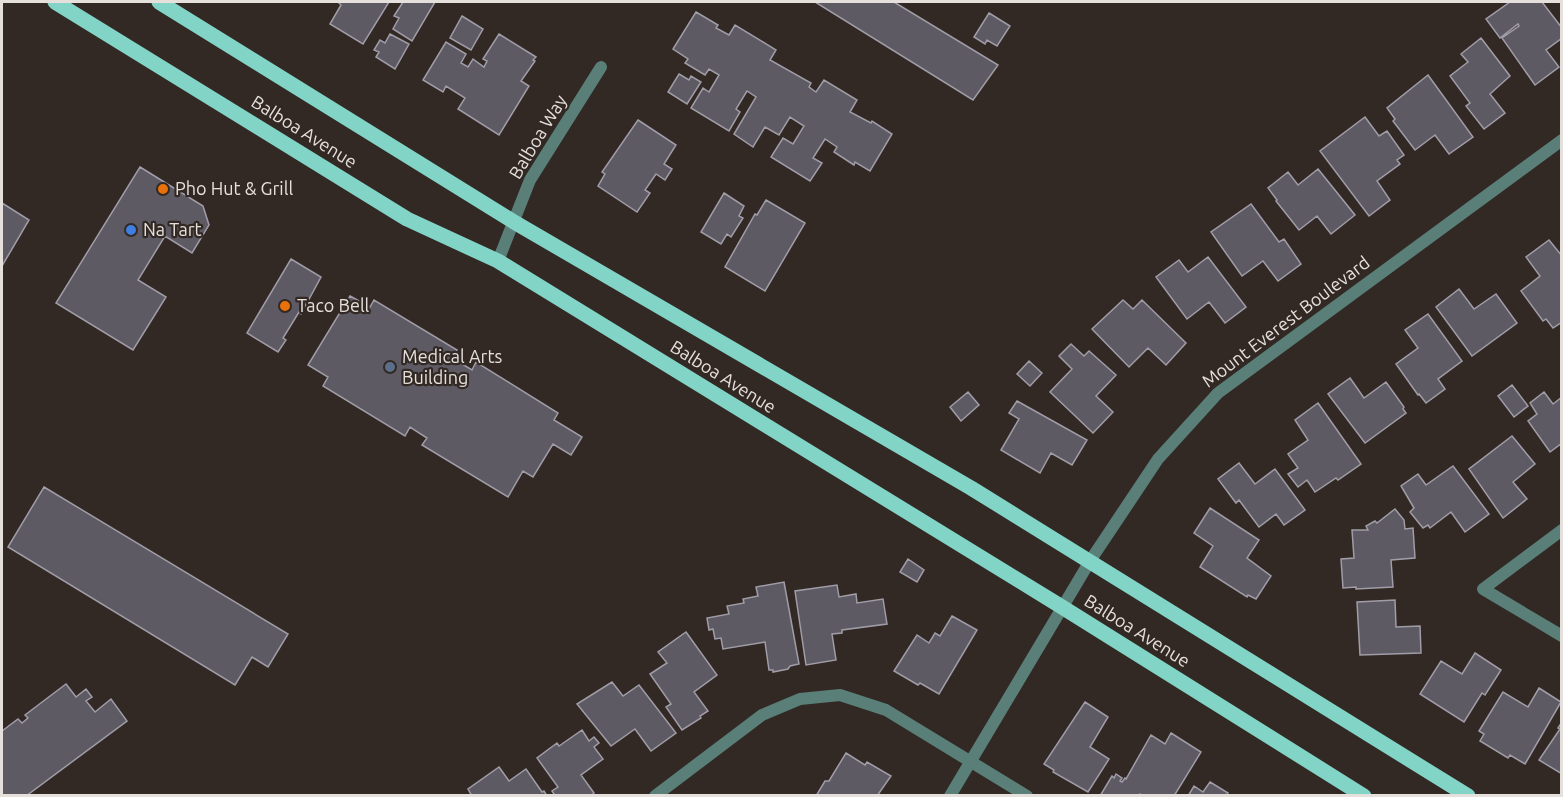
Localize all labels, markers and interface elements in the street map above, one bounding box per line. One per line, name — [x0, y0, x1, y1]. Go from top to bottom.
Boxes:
street label: Balboa Avenue — [248, 91, 361, 172]
street label: Balboa Way — [504, 91, 570, 182]
place label: Pho Hut & Grill — [175, 178, 293, 198]
marker: Pho Hut & Grill — [156, 182, 170, 196]
place label: Na Tart — [143, 219, 202, 239]
marker: Na Tart — [124, 223, 138, 237]
street label: Mount Everest Boulevard — [1198, 252, 1373, 391]
place label: Taco Bell — [297, 295, 370, 315]
marker: Taco Bell — [278, 299, 292, 313]
street label: Balboa Avenue — [667, 336, 780, 417]
place label: Medical Arts Building — [402, 346, 502, 387]
marker: Medical Arts Building — [383, 360, 397, 374]
street label: Balboa Avenue — [1081, 590, 1194, 671]

